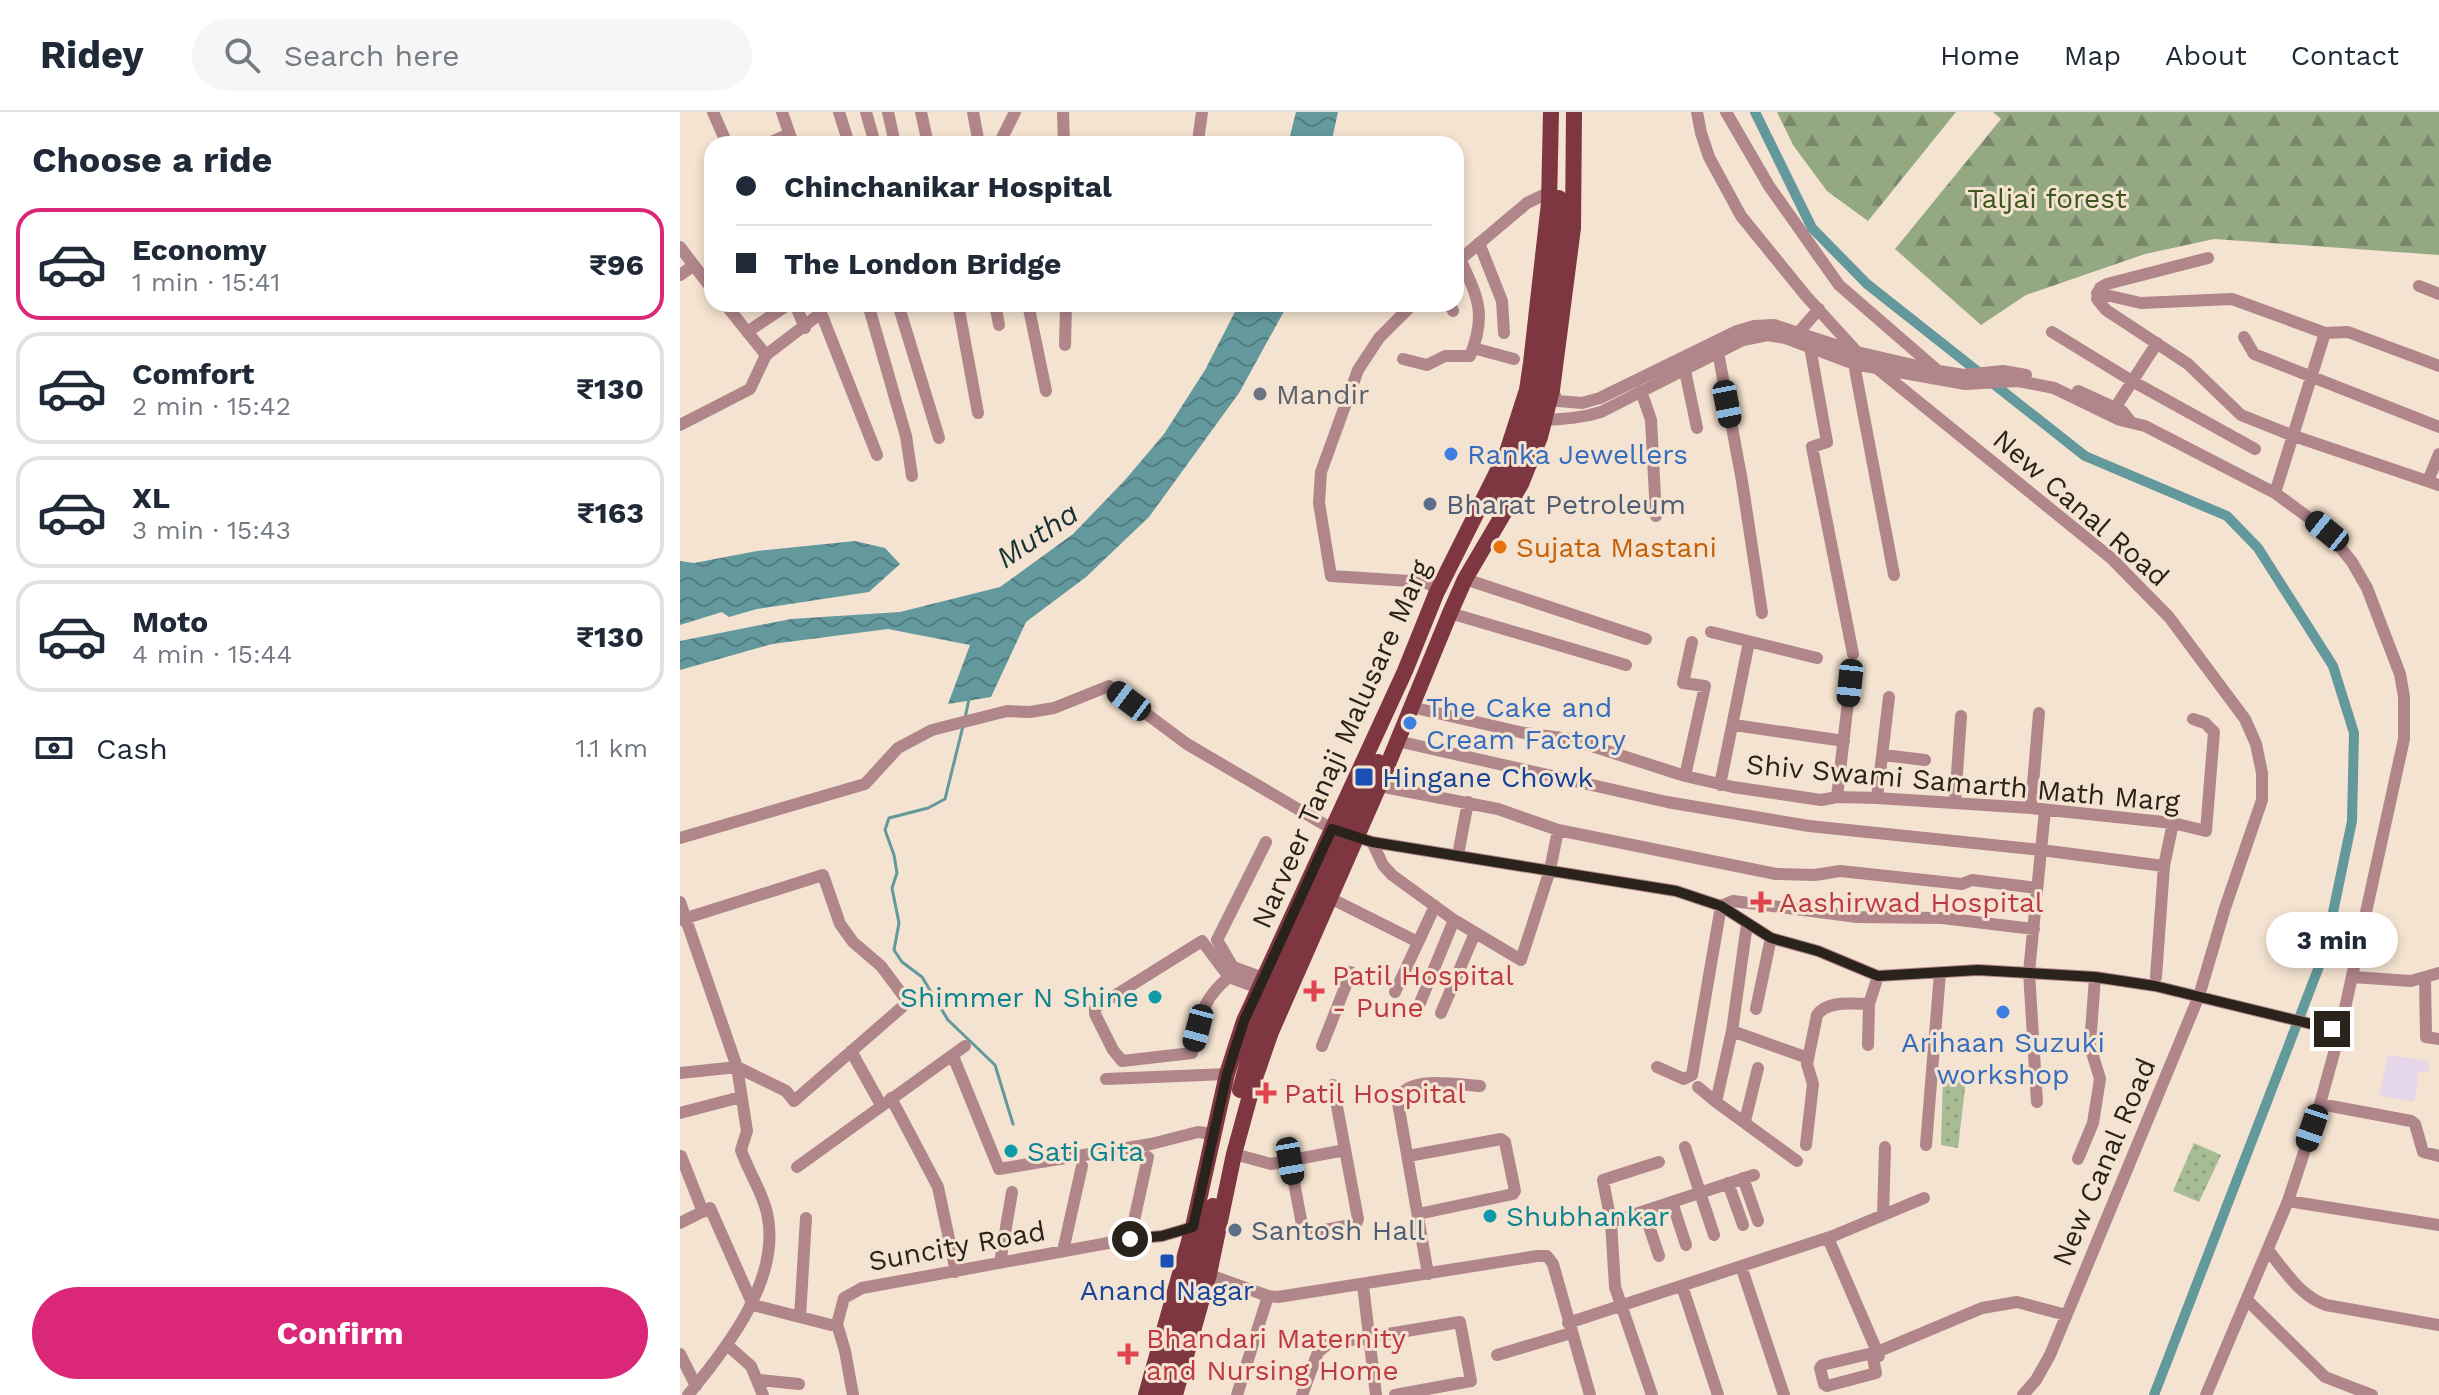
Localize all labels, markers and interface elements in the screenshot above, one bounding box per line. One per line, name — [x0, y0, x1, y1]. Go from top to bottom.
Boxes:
search box — [192, 19, 752, 91]
text: Ridey — [40, 33, 144, 77]
icon: search — [220, 33, 264, 77]
text: Search here — [284, 38, 460, 73]
text: Home — [1940, 39, 2020, 72]
text: Map — [2064, 39, 2121, 72]
text: About — [2165, 39, 2247, 72]
text: Contact — [2291, 39, 2399, 72]
text: Choose a ride — [32, 139, 272, 181]
text: Chinchanikar Hospital — [784, 169, 1112, 204]
park label: Taljai forest — [1967, 182, 2127, 215]
icon: car — [36, 228, 108, 300]
text: Economy — [132, 232, 267, 267]
text: The London Bridge — [784, 246, 1061, 281]
text: ₹96 — [589, 247, 644, 282]
text: 1 min · 15:41 — [132, 267, 280, 297]
icon: car — [36, 352, 108, 424]
text: Comfort — [132, 356, 254, 391]
text: ₹130 — [576, 371, 644, 406]
place label: Mandir — [1276, 378, 1369, 411]
car — [1711, 378, 1743, 430]
marker: Mandir — [1251, 385, 1269, 403]
text: 2 min · 15:42 — [132, 391, 291, 421]
street label: New Canal Road — [1986, 423, 2176, 593]
place label: Ranka Jewellers — [1467, 438, 1688, 471]
marker: Ranka Jewellers — [1442, 445, 1460, 463]
icon: car — [36, 476, 108, 548]
text: XL — [132, 480, 170, 515]
place label: Bharat Petroleum — [1446, 488, 1686, 521]
text: ₹163 — [577, 495, 644, 530]
water label: Mutha — [989, 495, 1085, 575]
marker: Bharat Petroleum — [1421, 495, 1439, 513]
car — [2301, 507, 2353, 555]
text: 3 min · 15:43 — [132, 515, 291, 545]
place label: Sujata Mastani — [1516, 531, 1717, 564]
marker: Sujata Mastani — [1491, 538, 1509, 556]
street label: Narveer Tanaji Malusare Marg — [1245, 555, 1437, 933]
icon: car — [36, 600, 108, 672]
text: Moto — [132, 604, 208, 639]
text: ₹130 — [576, 619, 644, 654]
text: 4 min · 15:44 — [132, 639, 292, 669]
car — [1836, 658, 1864, 708]
car — [1103, 677, 1155, 725]
place label: The Cake and Cream Factory — [1426, 691, 1627, 756]
marker: The Cake and Cream Factory — [1401, 714, 1419, 732]
icon: cash — [32, 726, 76, 770]
text: Cash — [96, 731, 168, 766]
text: 1.1 km — [575, 733, 648, 763]
street label: Shiv Swami Samarth Math Marg — [1745, 748, 2181, 818]
place label: Hingane Chowk — [1382, 761, 1593, 794]
marker: Hingane Chowk — [1353, 766, 1375, 788]
place label: Aashirwad Hospital — [1779, 886, 2044, 919]
marker: Aashirwad Hospital — [1750, 891, 1772, 913]
callout: 3 min — [2266, 913, 2398, 969]
text: 3 min — [2296, 925, 2368, 955]
place label: Patil Hospital - Pune — [1332, 959, 1514, 1024]
marker: Patil Hospital - Pune — [1303, 980, 1325, 1002]
place label: Shimmer N Shine — [900, 981, 1139, 1014]
marker: Shimmer N Shine — [1146, 988, 1164, 1006]
car — [1180, 1002, 1216, 1054]
marker: Arihaan Suzuki workshop — [1994, 1003, 2012, 1021]
route end — [2314, 1011, 2350, 1047]
place label: Arihaan Suzuki workshop — [1901, 1026, 2105, 1091]
street label: New Canal Road — [2045, 1053, 2163, 1271]
place label: Patil Hospital — [1284, 1077, 1466, 1110]
marker: Patil Hospital — [1255, 1082, 1277, 1104]
car — [2293, 1101, 2331, 1155]
place label: Sati Gita — [1027, 1135, 1144, 1168]
car — [1274, 1135, 1306, 1187]
marker: Sati Gita — [1002, 1142, 1020, 1160]
place label: Shubhankar — [1506, 1200, 1670, 1233]
marker: Shubhankar — [1481, 1207, 1499, 1225]
street label: Suncity Road — [866, 1214, 1048, 1278]
place label: Santosh Hall — [1251, 1214, 1426, 1247]
route start — [1112, 1221, 1148, 1257]
marker: Santosh Hall — [1226, 1221, 1244, 1239]
marker: Anand Nagar — [1158, 1252, 1176, 1270]
place label: Anand Nagar — [1080, 1274, 1254, 1307]
button: Confirm — [32, 1287, 648, 1379]
place label: Bhandari Maternity and Nursing Home — [1146, 1322, 1406, 1387]
marker: Bhandari Maternity and Nursing Home — [1117, 1343, 1139, 1365]

